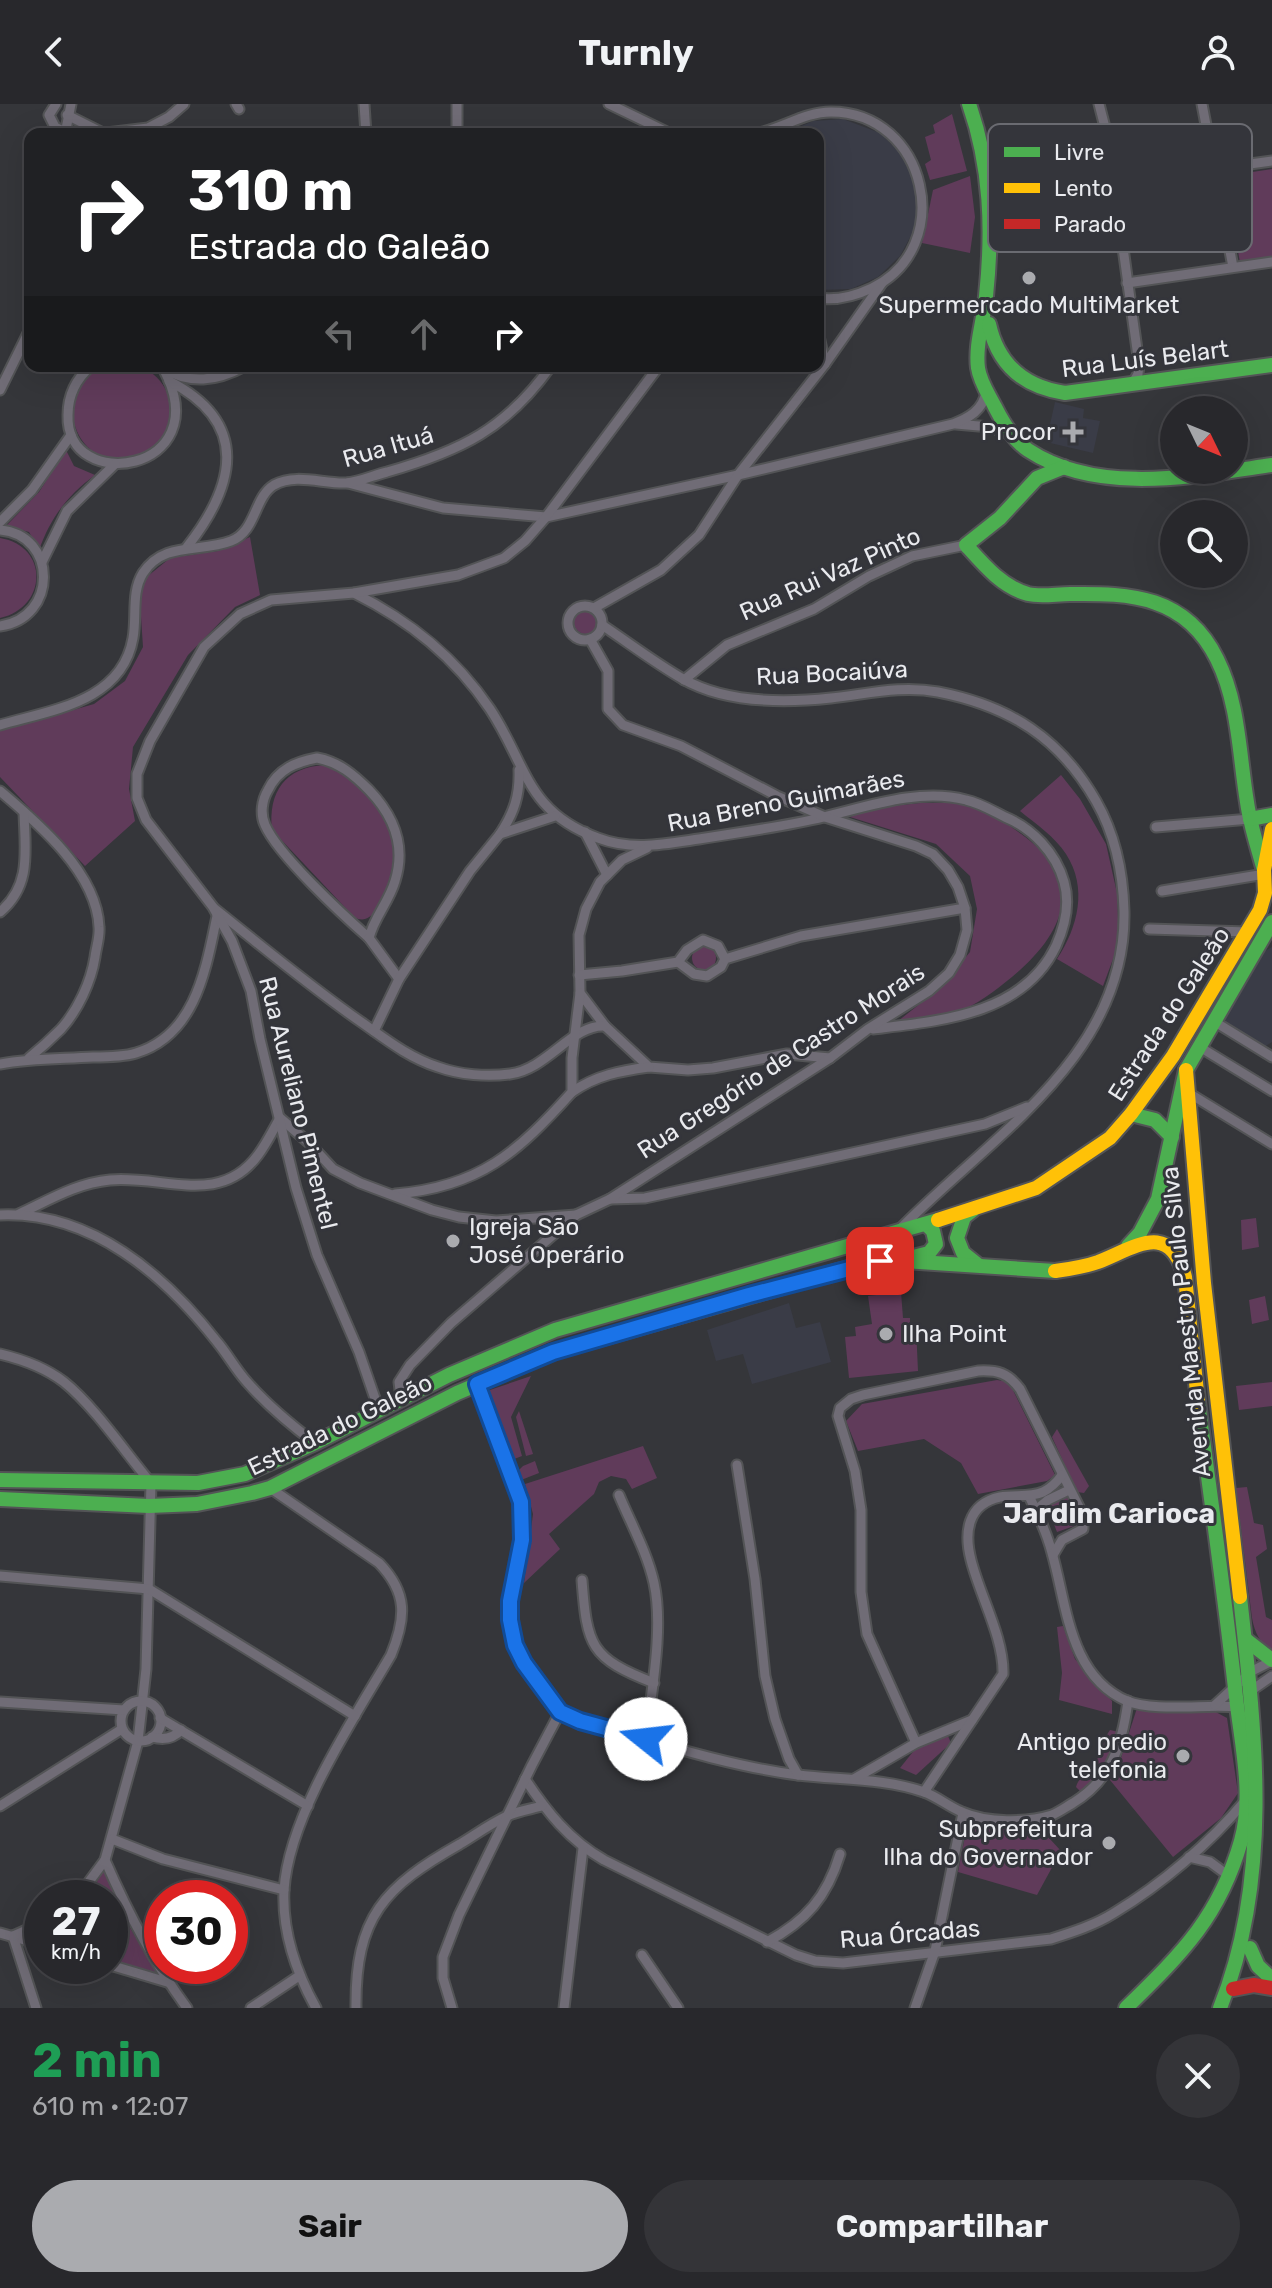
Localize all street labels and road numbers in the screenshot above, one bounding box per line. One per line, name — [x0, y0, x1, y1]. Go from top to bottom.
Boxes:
street label: Rua Luís Belart — [1060, 335, 1230, 383]
street label: Rua Ituá — [339, 421, 437, 473]
street label: Rua Rui Vaz Pinto — [735, 522, 925, 626]
street label: Rua Bocaiúva — [755, 655, 909, 691]
street label: Rua Breno Guimarães — [665, 764, 907, 838]
street label: Estrada do Galeão — [1102, 922, 1236, 1106]
street label: Rua Gregório de Castro Morais — [632, 958, 930, 1164]
street label: Rua Aureliano Pimentel — [253, 974, 343, 1232]
street label: Avenida Maestro Paulo Silva — [1156, 1165, 1216, 1479]
street label: Estrada do Galeão — [243, 1368, 437, 1482]
street label: Rua Órcadas — [839, 1914, 981, 1954]

